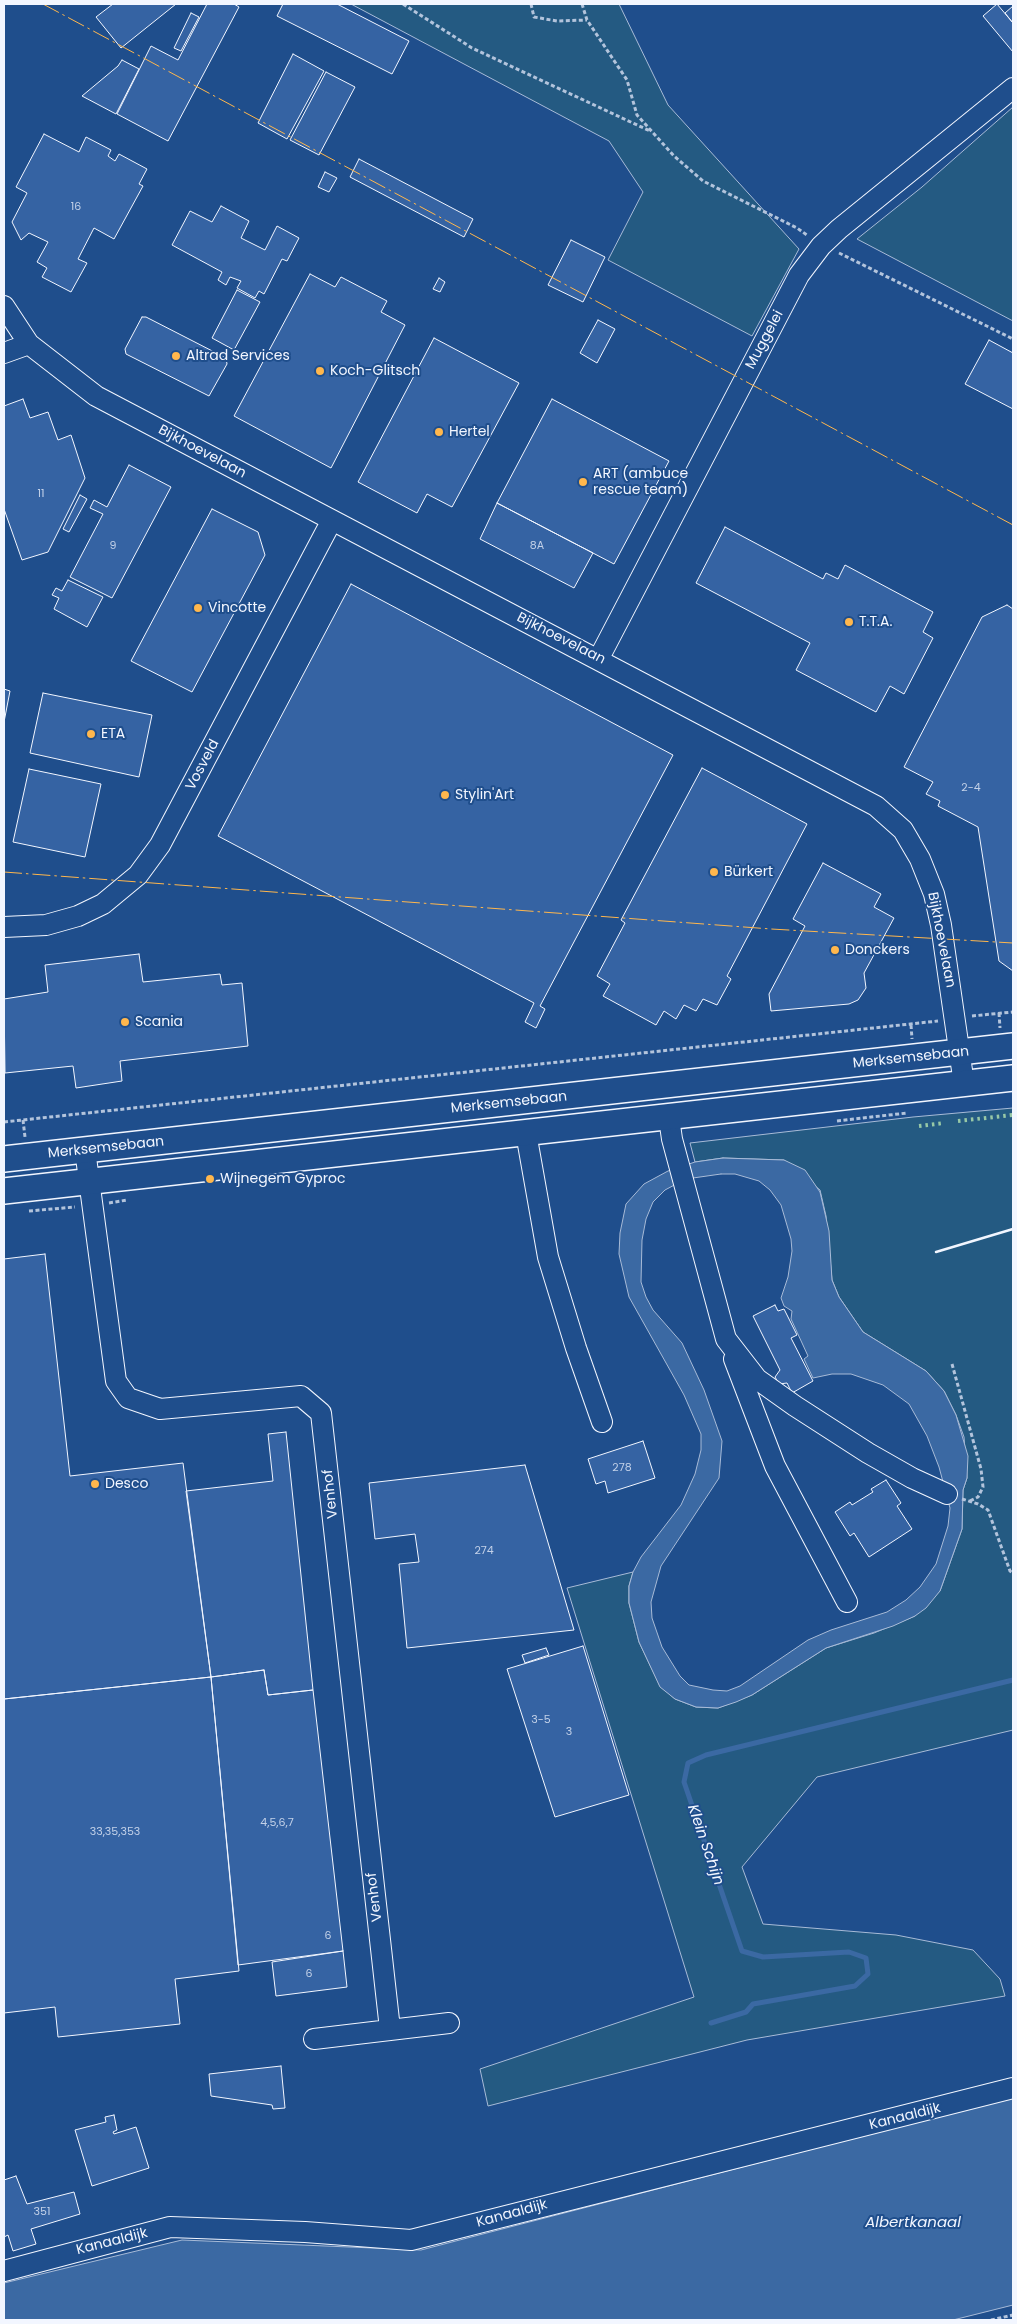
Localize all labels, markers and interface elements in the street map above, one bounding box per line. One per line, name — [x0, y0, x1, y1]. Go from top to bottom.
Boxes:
house number: 16 — [71, 200, 81, 214]
street label: Muggelei — [743, 308, 787, 372]
place label: Altrad Services — [186, 348, 290, 364]
marker: Altrad Services — [170, 350, 182, 362]
place label: Koch-Glitsch — [330, 363, 420, 379]
marker: Koch-Glitsch — [314, 365, 326, 377]
street label: Bijkhoevelaan — [155, 422, 249, 482]
place label: Hertel — [449, 424, 490, 440]
marker: Hertel — [433, 426, 445, 438]
place label: ART (ambuce rescue team) — [593, 466, 688, 498]
marker: ART (ambuce rescue team) — [577, 476, 589, 488]
house number: 11 — [37, 487, 45, 501]
house number: 9 — [110, 539, 116, 553]
house number: 8A — [530, 539, 544, 553]
place label: Vincotte — [208, 600, 266, 616]
marker: Vincotte — [192, 602, 204, 614]
street label: Bijkhoevelaan — [514, 609, 608, 669]
place label: T.T.A. — [859, 614, 892, 630]
marker: T.T.A. — [843, 616, 855, 628]
place label: ETA — [101, 726, 125, 742]
marker: ETA — [85, 728, 97, 740]
street label: Vosveld — [183, 737, 223, 793]
house number: 2-4 — [961, 781, 981, 795]
place label: Stylin'Art — [455, 787, 514, 803]
marker: Stylin'Art — [439, 789, 451, 801]
place label: Bürkert — [724, 864, 773, 880]
marker: Bürkert — [708, 866, 720, 878]
street label: Bijkhoevelaan — [923, 891, 959, 989]
place label: Donckers — [845, 942, 910, 958]
marker: Donckers — [829, 944, 841, 956]
place label: Scania — [135, 1014, 183, 1030]
marker: Scania — [119, 1016, 131, 1028]
street label: Merksemsebaan — [852, 1044, 970, 1072]
street label: Merksemsebaan — [450, 1089, 568, 1117]
street label: Merksemsebaan — [47, 1134, 165, 1162]
place label: Wijnegem Gyproc — [220, 1171, 345, 1187]
marker: Wijnegem Gyproc — [204, 1173, 216, 1185]
house number: 278 — [612, 1461, 632, 1475]
street label: Venhof — [320, 1468, 342, 1520]
place label: Desco — [105, 1476, 148, 1492]
marker: Desco — [89, 1478, 101, 1490]
house number: 274 — [474, 1544, 494, 1558]
house number: 3-5 — [531, 1713, 551, 1727]
house number: 3 — [566, 1725, 572, 1739]
water label: Klein Schijn — [683, 1802, 727, 1888]
house number: 4,5,6,7 — [260, 1816, 294, 1830]
house number: 33,35,353 — [90, 1825, 140, 1839]
street label: Venhof — [364, 1871, 386, 1923]
house number: 6 — [325, 1929, 331, 1943]
house number: 6 — [306, 1967, 312, 1981]
street label: Kanaaldijk — [868, 2100, 942, 2134]
street label: Kanaaldijk — [475, 2196, 549, 2232]
house number: 351 — [34, 2205, 50, 2219]
water label: Albertkanaal — [865, 2214, 961, 2232]
street label: Kanaaldijk — [75, 2225, 149, 2259]

